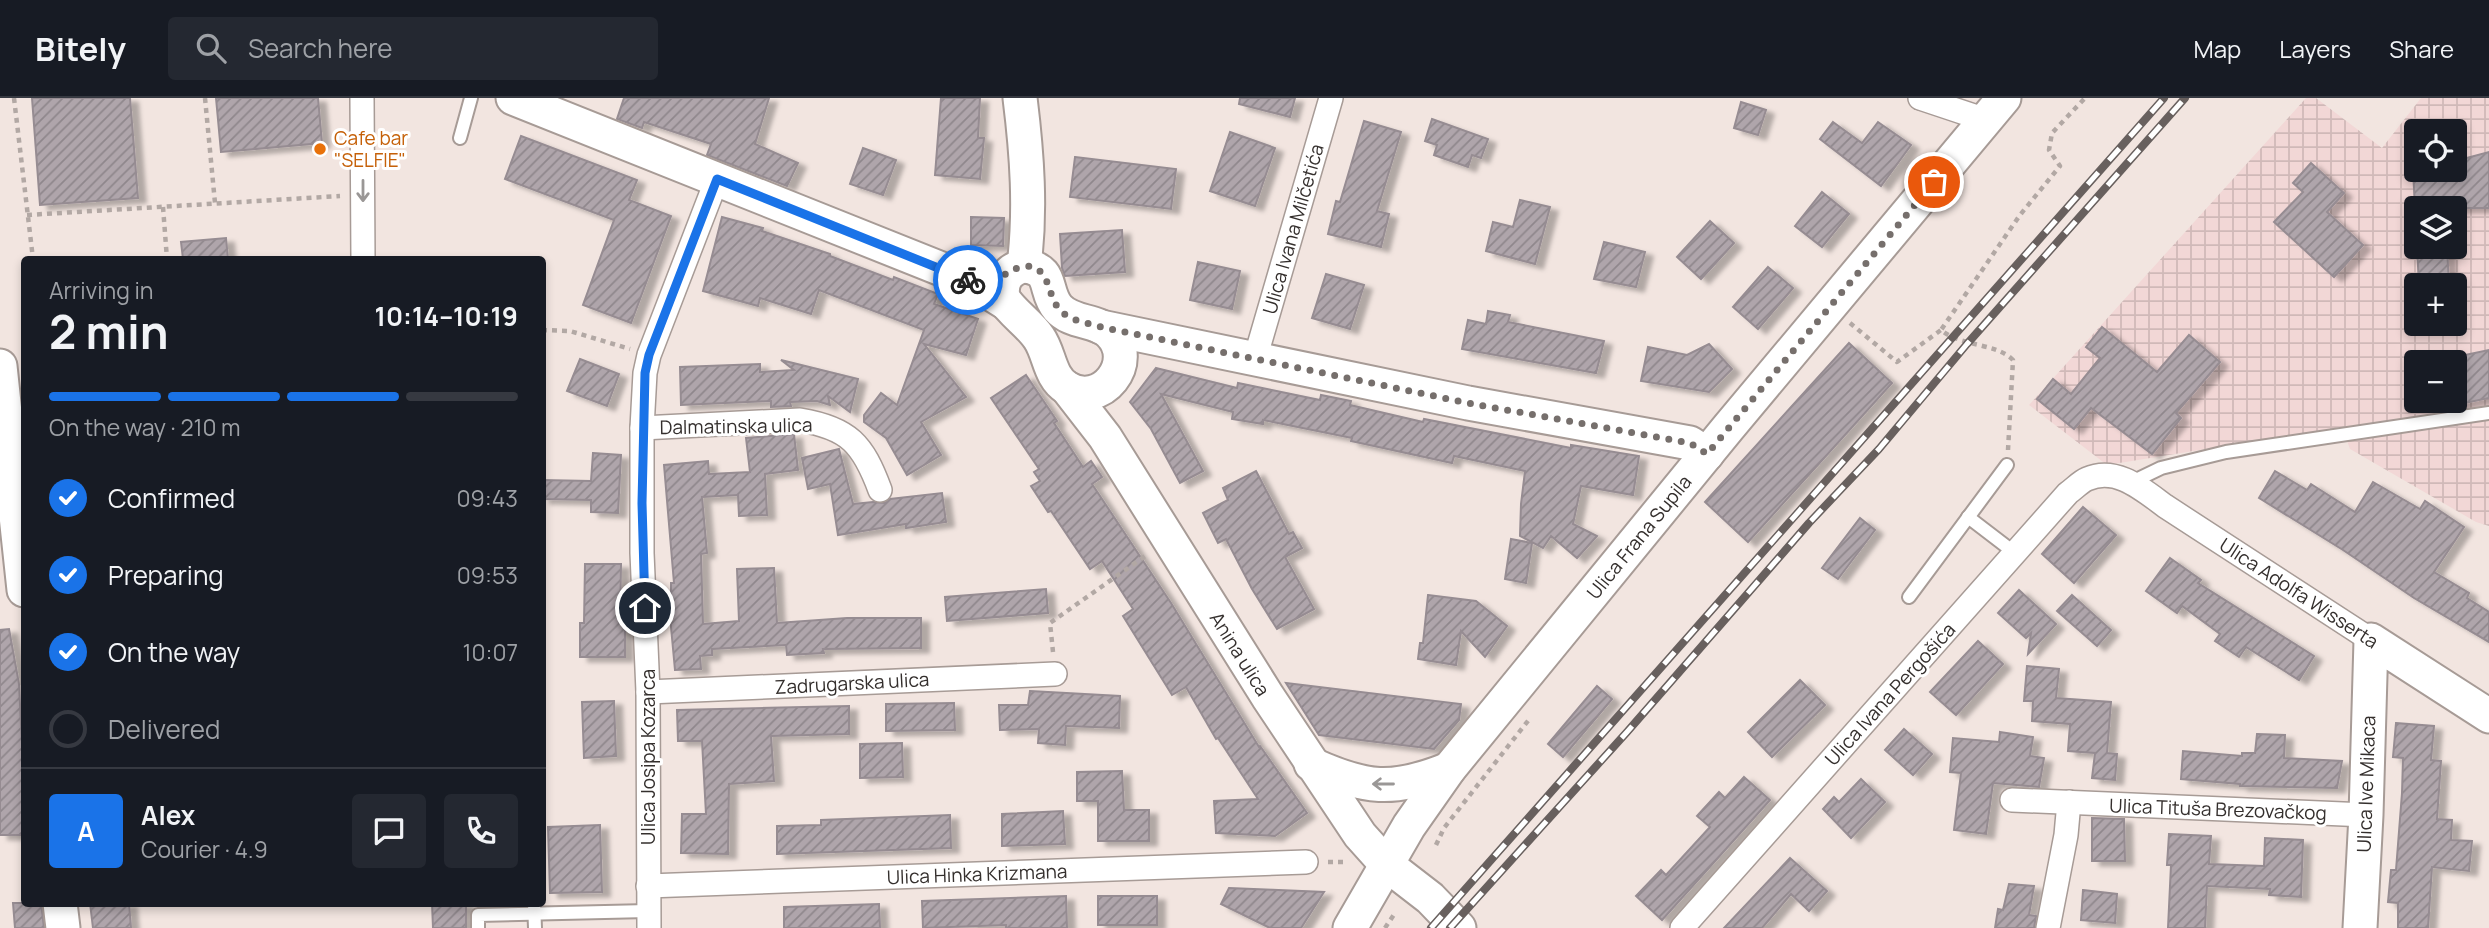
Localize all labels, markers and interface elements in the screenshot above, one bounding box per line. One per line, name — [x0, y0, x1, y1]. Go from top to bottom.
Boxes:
search box — [168, 17, 658, 80]
text: Bitely — [35, 26, 126, 71]
icon: search — [192, 29, 230, 67]
text: Search here — [248, 30, 393, 66]
text: Map — [2194, 32, 2241, 65]
text: Layers — [2279, 32, 2351, 65]
text: Share — [2389, 32, 2454, 65]
map controls — [2404, 119, 2467, 413]
button: locate — [2404, 119, 2467, 182]
place label: Cafe bar "SELFIE" — [334, 125, 408, 173]
marker: Cafe bar "SELFIE" — [312, 141, 328, 157]
street label: Ulica Ivana Milčetića — [1256, 141, 1330, 317]
pin — [1904, 152, 1964, 212]
icon: bag — [1915, 163, 1953, 201]
one-way arrow — [356, 179, 370, 202]
button: layers — [2404, 196, 2467, 259]
courier — [933, 245, 1003, 315]
icon: bike — [949, 261, 987, 299]
button: + — [2404, 273, 2467, 336]
text: Arriving in — [49, 274, 154, 306]
text: 10:14–10:19 — [375, 298, 518, 334]
text: 2 min — [49, 300, 169, 363]
button: − — [2404, 350, 2467, 413]
text: On the way · 210 m — [49, 411, 241, 443]
street label: Dalmatinska ulica — [659, 412, 813, 440]
street label: Ulica Frana Supila — [1581, 469, 1697, 605]
icon: check — [49, 479, 87, 517]
text: Confirmed — [108, 480, 235, 516]
text: 09:43 — [457, 482, 518, 514]
street label: Ulica Adolfa Wisserta — [2214, 532, 2384, 654]
icon: check — [49, 556, 87, 594]
text: Preparing — [108, 557, 224, 593]
text: 09:53 — [457, 559, 518, 591]
pin — [615, 578, 675, 638]
icon: home — [626, 589, 664, 627]
street label: Anina ulica — [1204, 607, 1276, 701]
street label: Ulica Ivana Pergošića — [1819, 617, 1961, 771]
icon: check — [49, 633, 87, 671]
text: On the way — [108, 634, 240, 670]
text: 10:07 — [463, 636, 518, 668]
street label: Zadrugarska ulica — [774, 666, 930, 700]
street label: Ulica Josipa Kozarca — [635, 669, 661, 845]
text: Delivered — [108, 711, 220, 747]
street label: Ulica Ive Mikaca — [2351, 715, 2381, 853]
one-way arrow — [1372, 777, 1395, 791]
street label: Ulica Tituša Brezovačkog — [2109, 792, 2327, 826]
button: chat — [352, 794, 426, 868]
button: phone — [444, 794, 518, 868]
text: Alex — [141, 797, 195, 833]
text: A — [77, 813, 95, 849]
text: Courier · 4.9 — [141, 833, 268, 865]
street label: Ulica Hinka Krizmana — [886, 858, 1068, 890]

